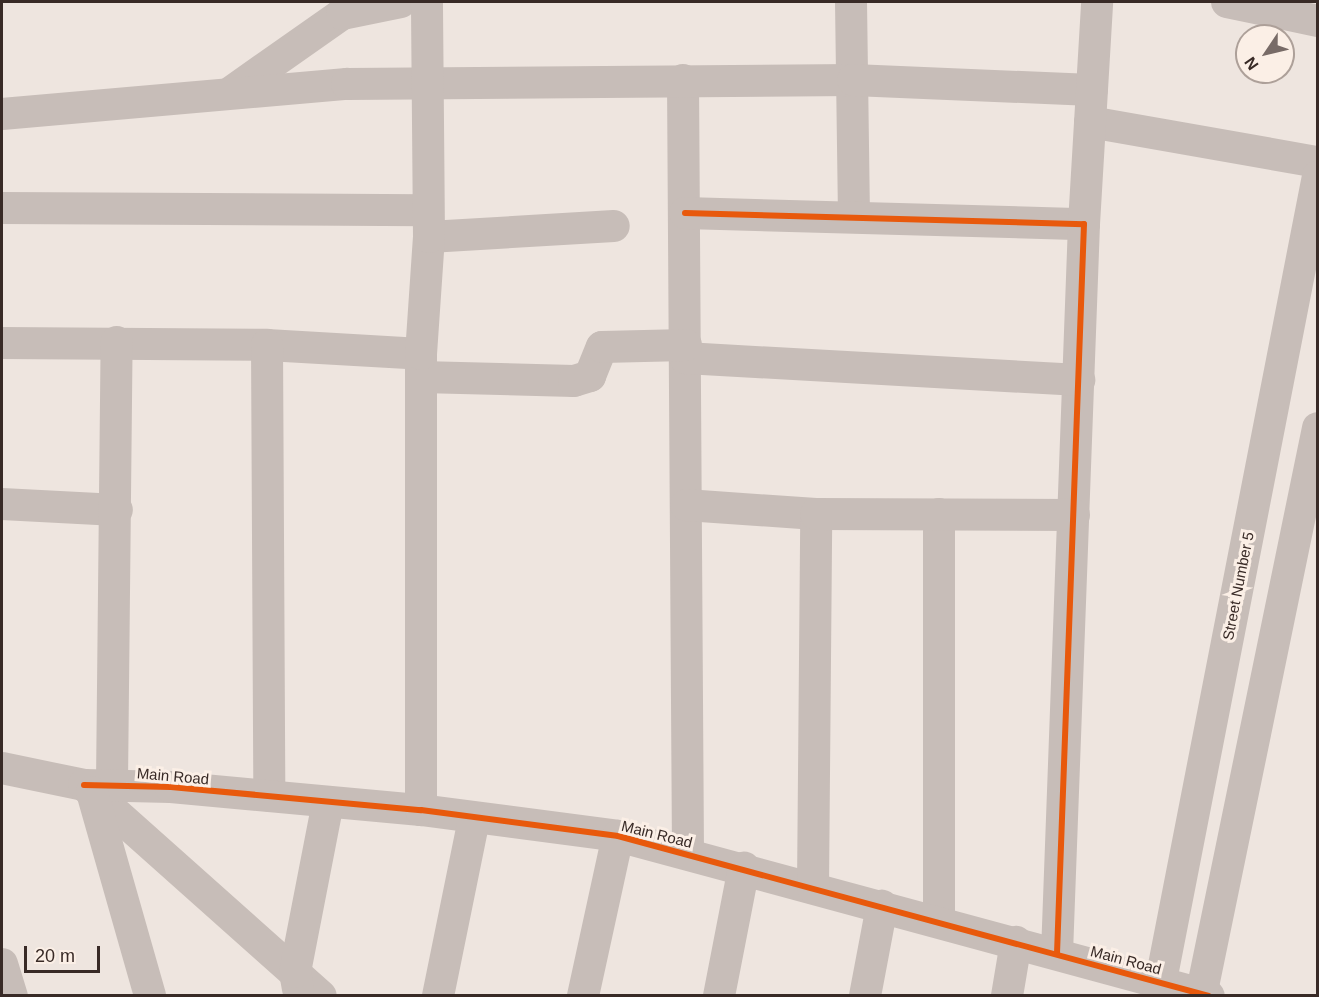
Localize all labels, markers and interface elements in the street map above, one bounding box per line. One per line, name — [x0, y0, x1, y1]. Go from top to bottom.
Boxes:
north arrow — [1235, 24, 1295, 84]
text: N — [1241, 54, 1262, 73]
street label: Street Number 5 — [1219, 530, 1257, 642]
street label: Main Road — [136, 764, 210, 788]
street label: Main Road — [620, 816, 694, 852]
scale bar — [27, 934, 104, 972]
street label: Main Road — [1089, 942, 1163, 978]
text: 20 m — [35, 946, 75, 966]

